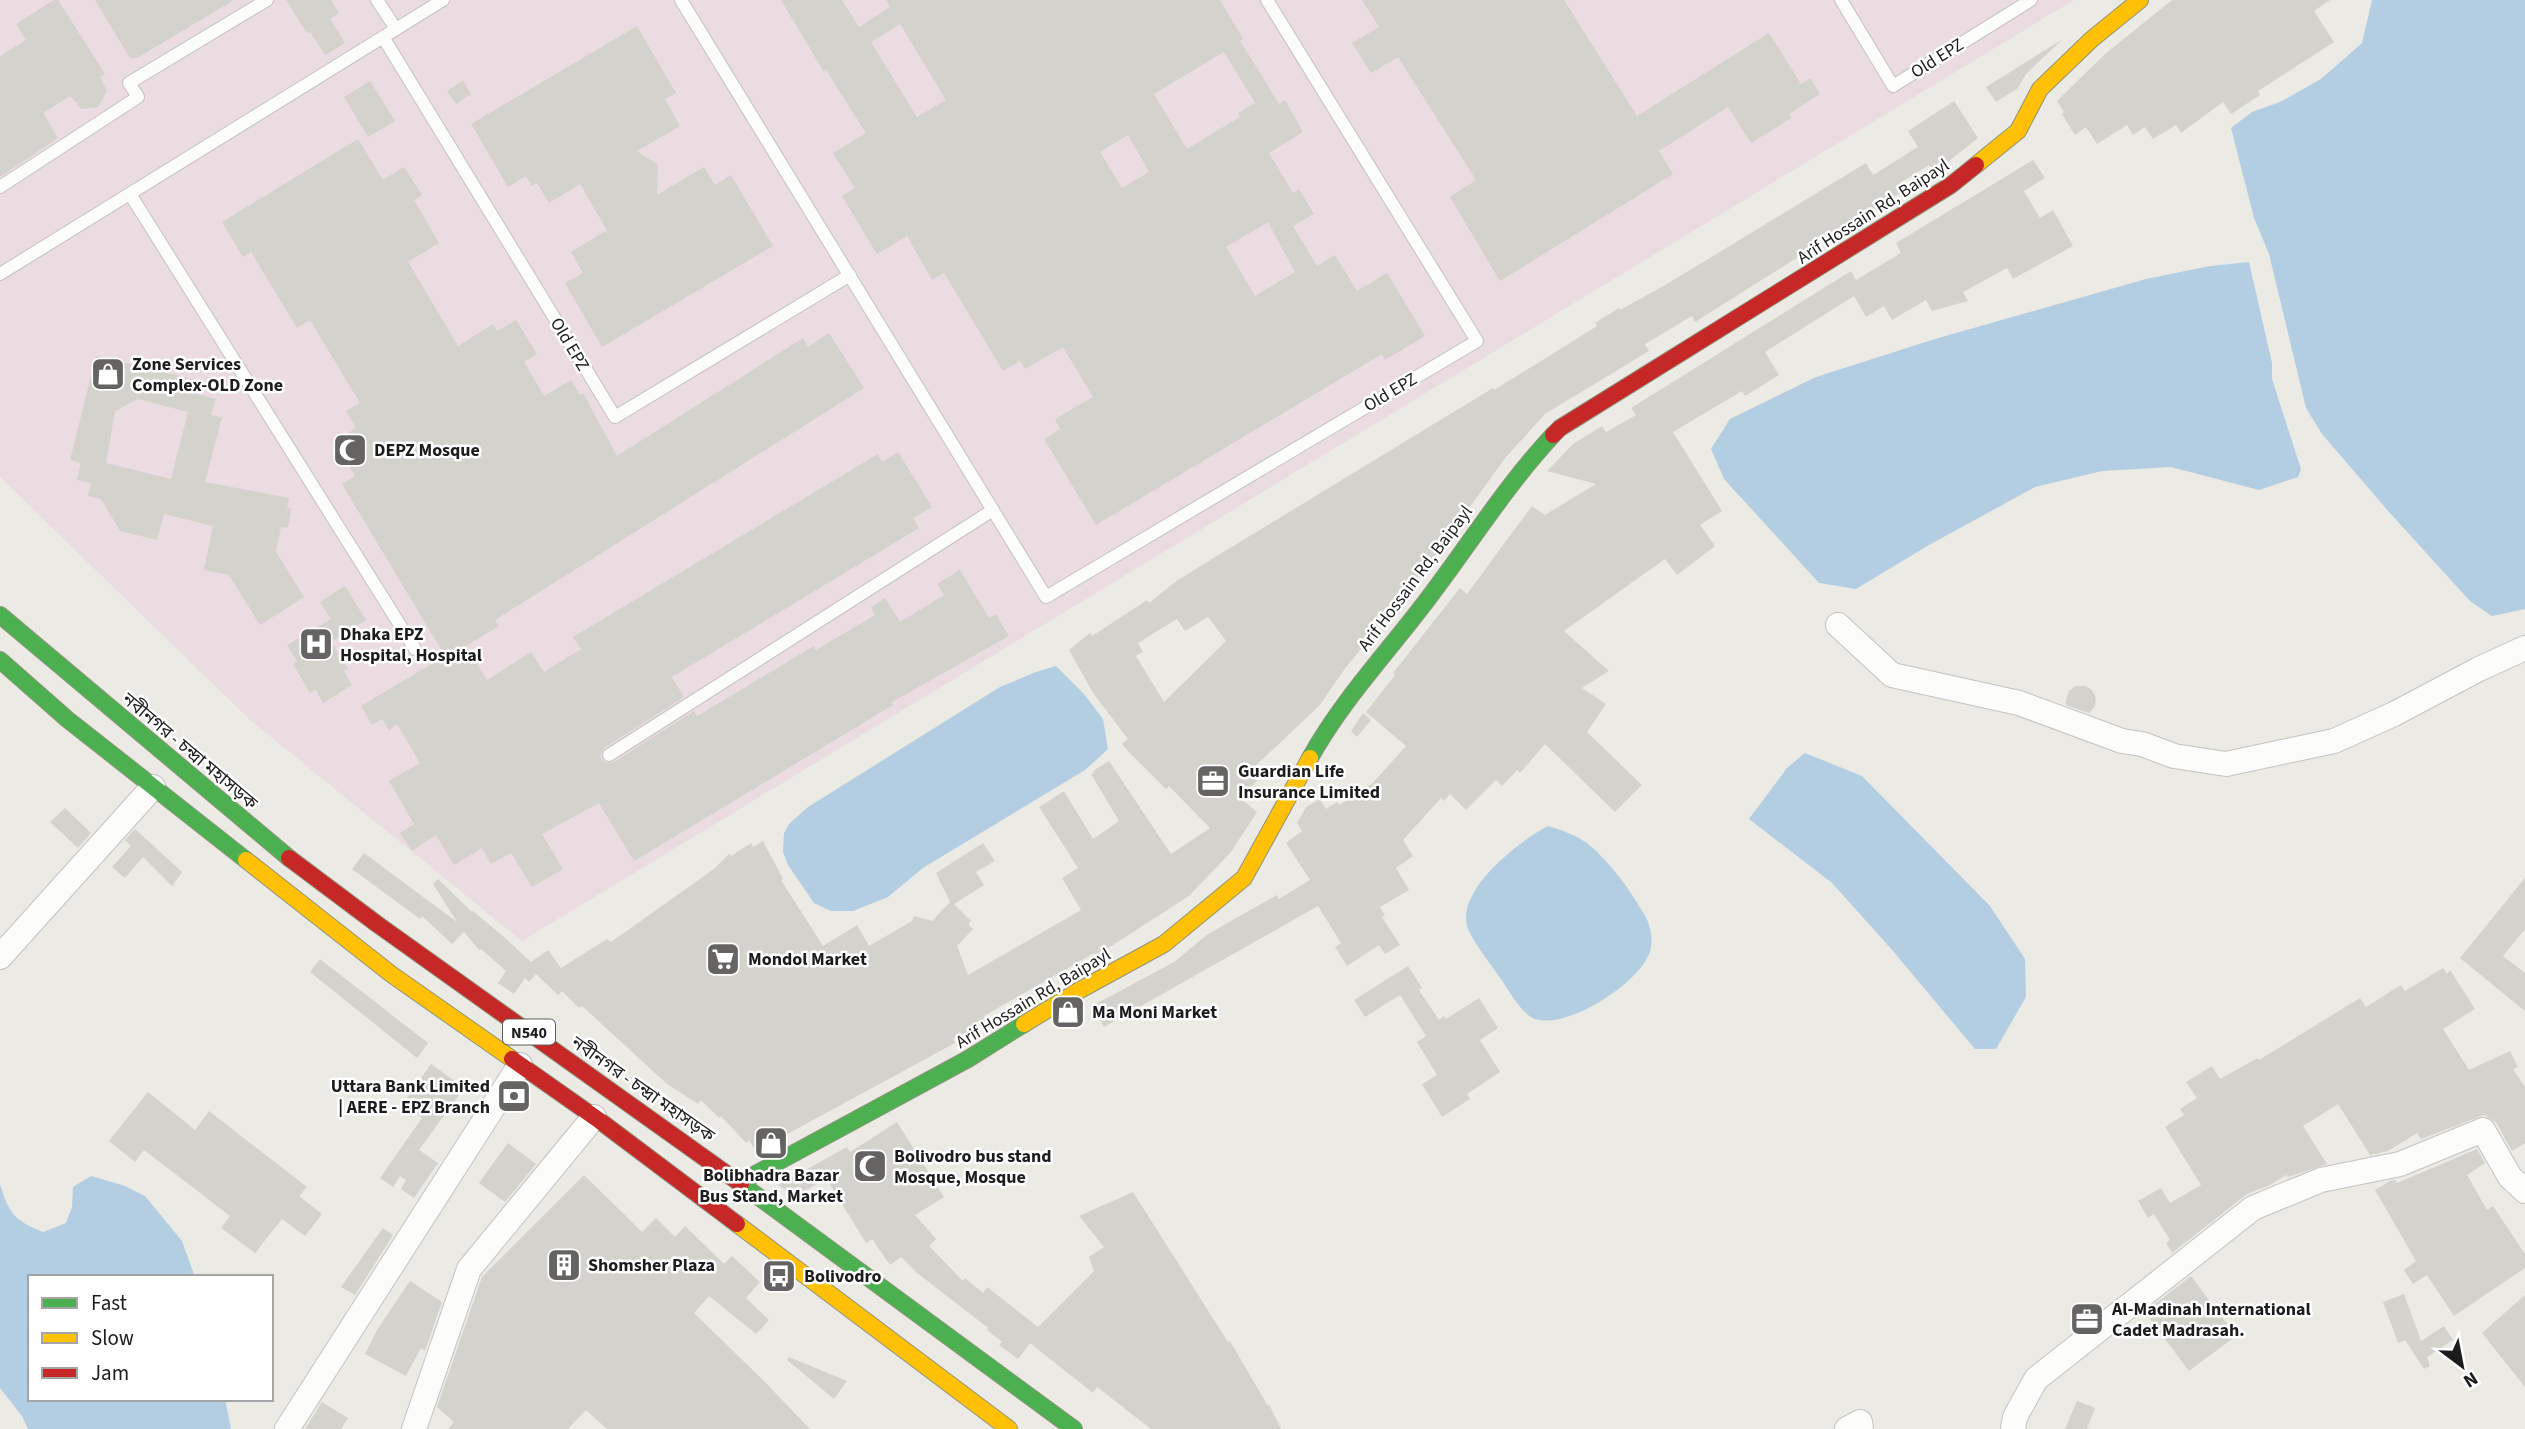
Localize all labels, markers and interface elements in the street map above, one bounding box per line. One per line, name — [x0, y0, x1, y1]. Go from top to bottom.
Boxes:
street label: Old EPZ — [1906, 32, 1969, 84]
street label: Arif Hossain Rd, Baipayl — [1792, 153, 1954, 270]
street label: Old EPZ — [544, 313, 595, 376]
place label: Zone Services Complex-OLD Zone — [132, 352, 283, 398]
shop icon: Zone Services Complex-OLD Zone — [89, 355, 127, 393]
street label: Old EPZ — [1359, 367, 1422, 418]
mosque icon: DEPZ Mosque — [331, 431, 369, 469]
place label: DEPZ Mosque — [374, 438, 480, 463]
street label: Arif Hossain Rd, Baipayl — [1352, 500, 1479, 656]
place label: Dhaka EPZ Hospital, Hospital — [340, 622, 482, 668]
hospital icon: Dhaka EPZ Hospital, Hospital — [297, 625, 335, 663]
street label: নবীনগর - চন্দ্রা মহাসড়ক — [116, 687, 263, 816]
place label: Guardian Life Insurance Limited — [1238, 759, 1380, 805]
office icon: Guardian Life Insurance Limited — [1194, 762, 1232, 800]
supermarket icon: Mondol Market — [704, 940, 742, 978]
street label: Arif Hossain Rd, Baipayl — [951, 942, 1115, 1055]
place label: Mondol Market — [748, 947, 867, 972]
shop icon: Ma Moni Market — [1049, 993, 1087, 1031]
place label: Ma Moni Market — [1092, 1000, 1217, 1025]
road number: N540 — [503, 1020, 555, 1044]
street label: নবীনগর - চন্দ্রা মহাসড়ক — [565, 1030, 720, 1149]
place label: Uttara Bank Limited | AERE - EPZ Branch — [331, 1074, 490, 1120]
bank icon: Uttara Bank Limited | AERE - EPZ Branch — [495, 1077, 533, 1115]
shop icon: Bolibhadra Bazar Bus Stand, Market — [752, 1124, 790, 1162]
place label: Bolivodro bus stand Mosque, Mosque — [894, 1144, 1052, 1190]
mosque icon: Bolivodro bus stand Mosque, Mosque — [851, 1147, 889, 1185]
place label: Bolibhadra Bazar Bus Stand, Market — [699, 1163, 843, 1209]
building icon: Shomsher Plaza — [545, 1246, 583, 1284]
place label: Shomsher Plaza — [588, 1253, 715, 1278]
bus stop icon: Bolivodro — [760, 1257, 798, 1295]
place label: Bolivodro — [804, 1264, 882, 1289]
legend — [28, 1275, 273, 1401]
text: Fast — [91, 1288, 127, 1318]
place label: Al-Madinah International Cadet Madrasah. — [2111, 1297, 2311, 1343]
office icon: Al-Madinah International Cadet Madrasah. — [2068, 1300, 2106, 1338]
text: Slow — [91, 1323, 134, 1353]
north arrow — [2427, 1331, 2497, 1401]
text: Jam — [91, 1358, 129, 1388]
text: N — [2458, 1364, 2483, 1394]

